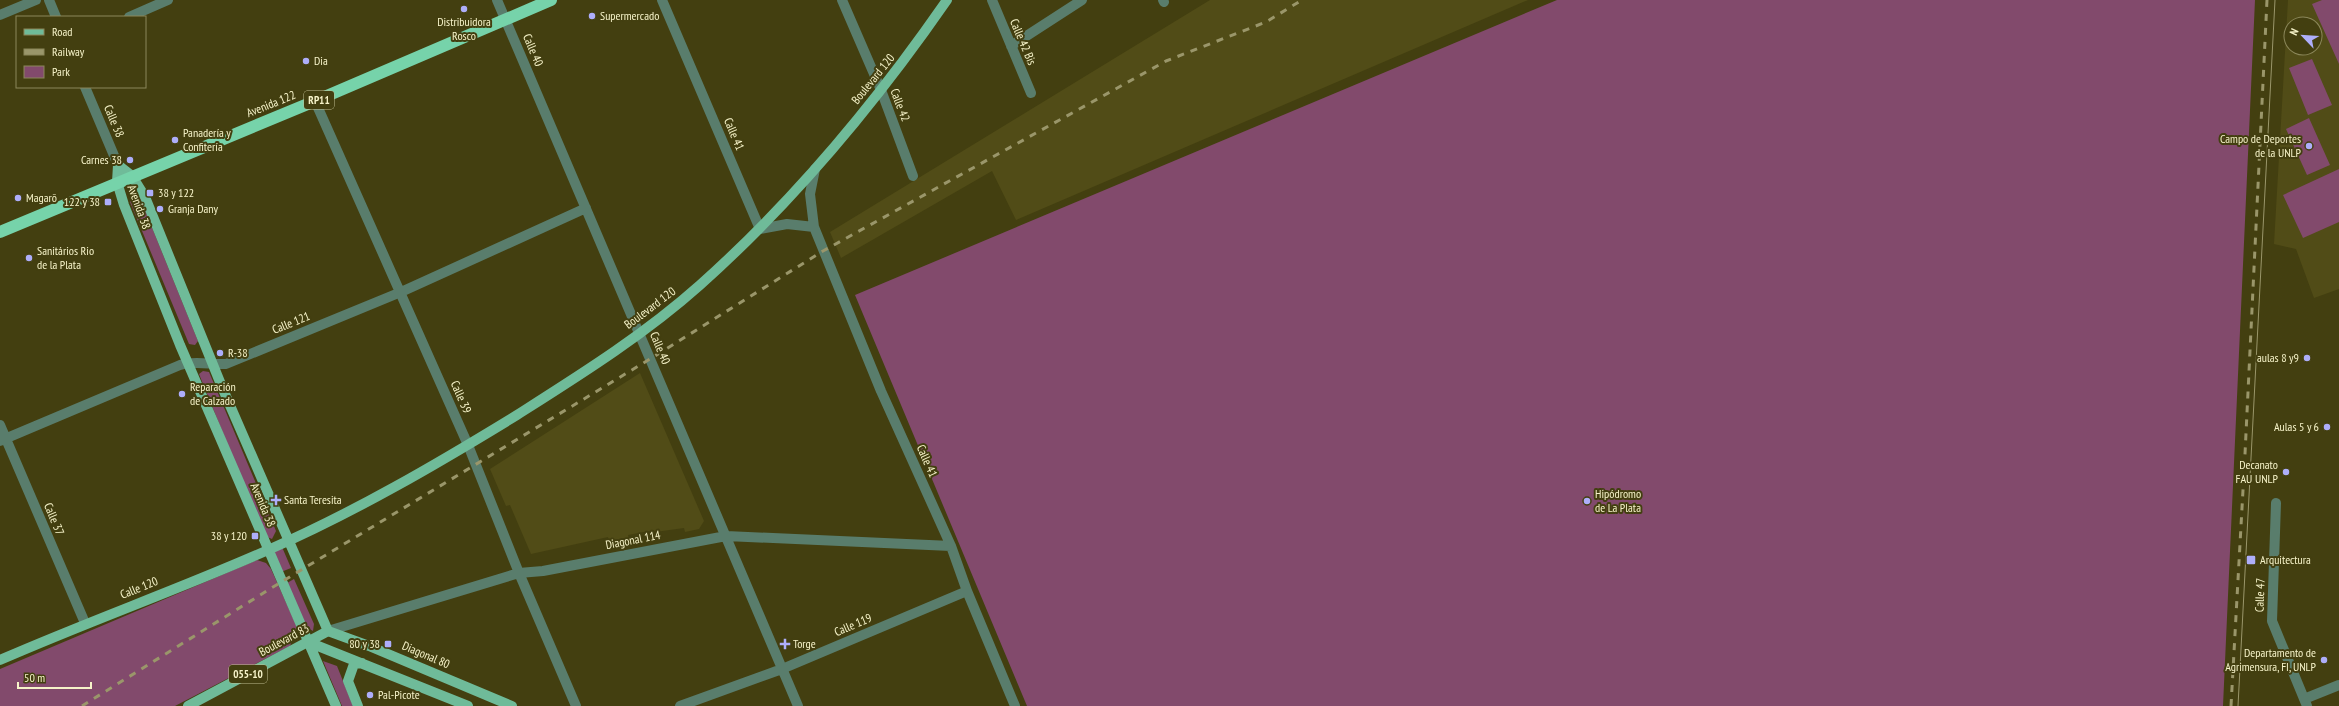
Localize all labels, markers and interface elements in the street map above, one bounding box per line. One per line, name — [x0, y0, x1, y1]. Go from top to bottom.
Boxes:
marker: Distribuidora Rosco — [459, 4, 469, 14]
place label: Supermercado — [600, 8, 659, 23]
marker: Supermercado — [587, 11, 597, 21]
place label: Distribuidora Rosco — [437, 14, 491, 43]
legend — [16, 16, 146, 88]
street label: Calle 42 Bis — [1007, 16, 1040, 67]
north arrow — [2283, 16, 2323, 56]
text: Road — [52, 24, 72, 39]
text: N — [2286, 26, 2302, 37]
street label: Calle 40 — [520, 31, 547, 68]
text: Railway — [52, 44, 85, 59]
street label: Boulevard 120 — [848, 51, 897, 107]
place label: Dia — [314, 53, 328, 68]
marker: Dia — [301, 56, 311, 66]
text: Park — [52, 64, 70, 79]
street label: Calle 42 — [887, 86, 914, 123]
street label: Avenida 122 — [244, 87, 298, 120]
road number: RP11 — [304, 91, 334, 109]
street label: Calle 38 — [101, 102, 128, 139]
street label: Calle 41 — [721, 115, 748, 152]
place label: Panadería y Confitería — [183, 125, 231, 154]
place label: Campo de Deportes de la UNLP — [2220, 131, 2302, 160]
marker: Panadería y Confitería — [170, 135, 180, 145]
marker: Campo de Deportes de la UNLP — [2304, 141, 2314, 151]
place label: Carnes 38 — [81, 152, 122, 167]
marker: Carnes 38 — [125, 155, 135, 165]
street label: Avenida 38 — [125, 183, 154, 231]
place label: 38 y 122 — [158, 185, 194, 200]
marker: 38 y 122 — [145, 188, 155, 198]
place label: Magarō — [26, 190, 57, 205]
marker: Magarō — [13, 193, 23, 203]
place label: 122 y 38 — [64, 194, 100, 209]
marker: 122 y 38 — [103, 197, 113, 207]
place label: Granja Dany — [168, 201, 219, 216]
marker: Granja Dany — [155, 204, 165, 214]
place label: Sanitários Rio de la Plata — [37, 243, 94, 272]
marker: Sanitários Rio de la Plata — [24, 253, 34, 263]
street label: Boulevard 120 — [621, 283, 678, 332]
street label: Calle 121 — [270, 308, 312, 337]
street label: Calle 40 — [647, 329, 674, 366]
place label: R-38 — [228, 345, 248, 360]
marker: R-38 — [215, 348, 225, 358]
place label: aulas 8 y9 — [2257, 350, 2299, 365]
marker: aulas 8 y9 — [2302, 353, 2312, 363]
street label: Calle 39 — [448, 378, 475, 415]
place label: Reparación de Calzado — [190, 379, 236, 408]
marker: Reparación de Calzado — [177, 389, 187, 399]
place label: Aulas 5 y 6 — [2274, 419, 2319, 434]
marker: Aulas 5 y 6 — [2322, 422, 2332, 432]
street label: Calle 41 — [914, 442, 941, 479]
place label: Decanato FAU UNLP — [2235, 457, 2279, 486]
marker: Decanato FAU UNLP — [2281, 467, 2291, 477]
street label: Avenida 38 — [248, 481, 279, 529]
place label: Hipódromo de La Plata — [1595, 486, 1641, 515]
place label: Santa Teresita — [284, 492, 342, 507]
marker: Santa Teresita — [271, 495, 281, 505]
marker: Hipódromo de La Plata — [1582, 496, 1592, 506]
street label: Calle 37 — [41, 500, 68, 537]
street label: Diagonal 114 — [604, 527, 662, 552]
place label: 38 y 120 — [211, 528, 247, 543]
marker: 38 y 120 — [250, 531, 260, 541]
place label: Arquitectura — [2260, 552, 2311, 567]
marker: Arquitectura — [2245, 554, 2257, 566]
street label: Calle 120 — [118, 573, 160, 602]
street label: Calle 47 — [2251, 578, 2268, 612]
street label: Calle 119 — [832, 610, 874, 639]
street label: Boulevard 83 — [256, 620, 312, 659]
place label: 80 y 38 — [349, 636, 380, 651]
place label: Torge — [793, 636, 816, 651]
street label: Diagonal 80 — [400, 638, 452, 671]
marker: 80 y 38 — [383, 639, 393, 649]
marker: Torge — [780, 639, 790, 649]
place label: Departamento de Agrimensura, FI, UNLP — [2225, 645, 2317, 674]
marker: Departamento de Agrimensura, FI, UNLP — [2319, 655, 2329, 665]
scale bar — [18, 664, 91, 690]
road number: 055-10 — [229, 665, 267, 683]
text: 50 m — [24, 670, 45, 685]
place label: Pal-Picote — [378, 687, 420, 702]
marker: Pal-Picote — [365, 690, 375, 700]

